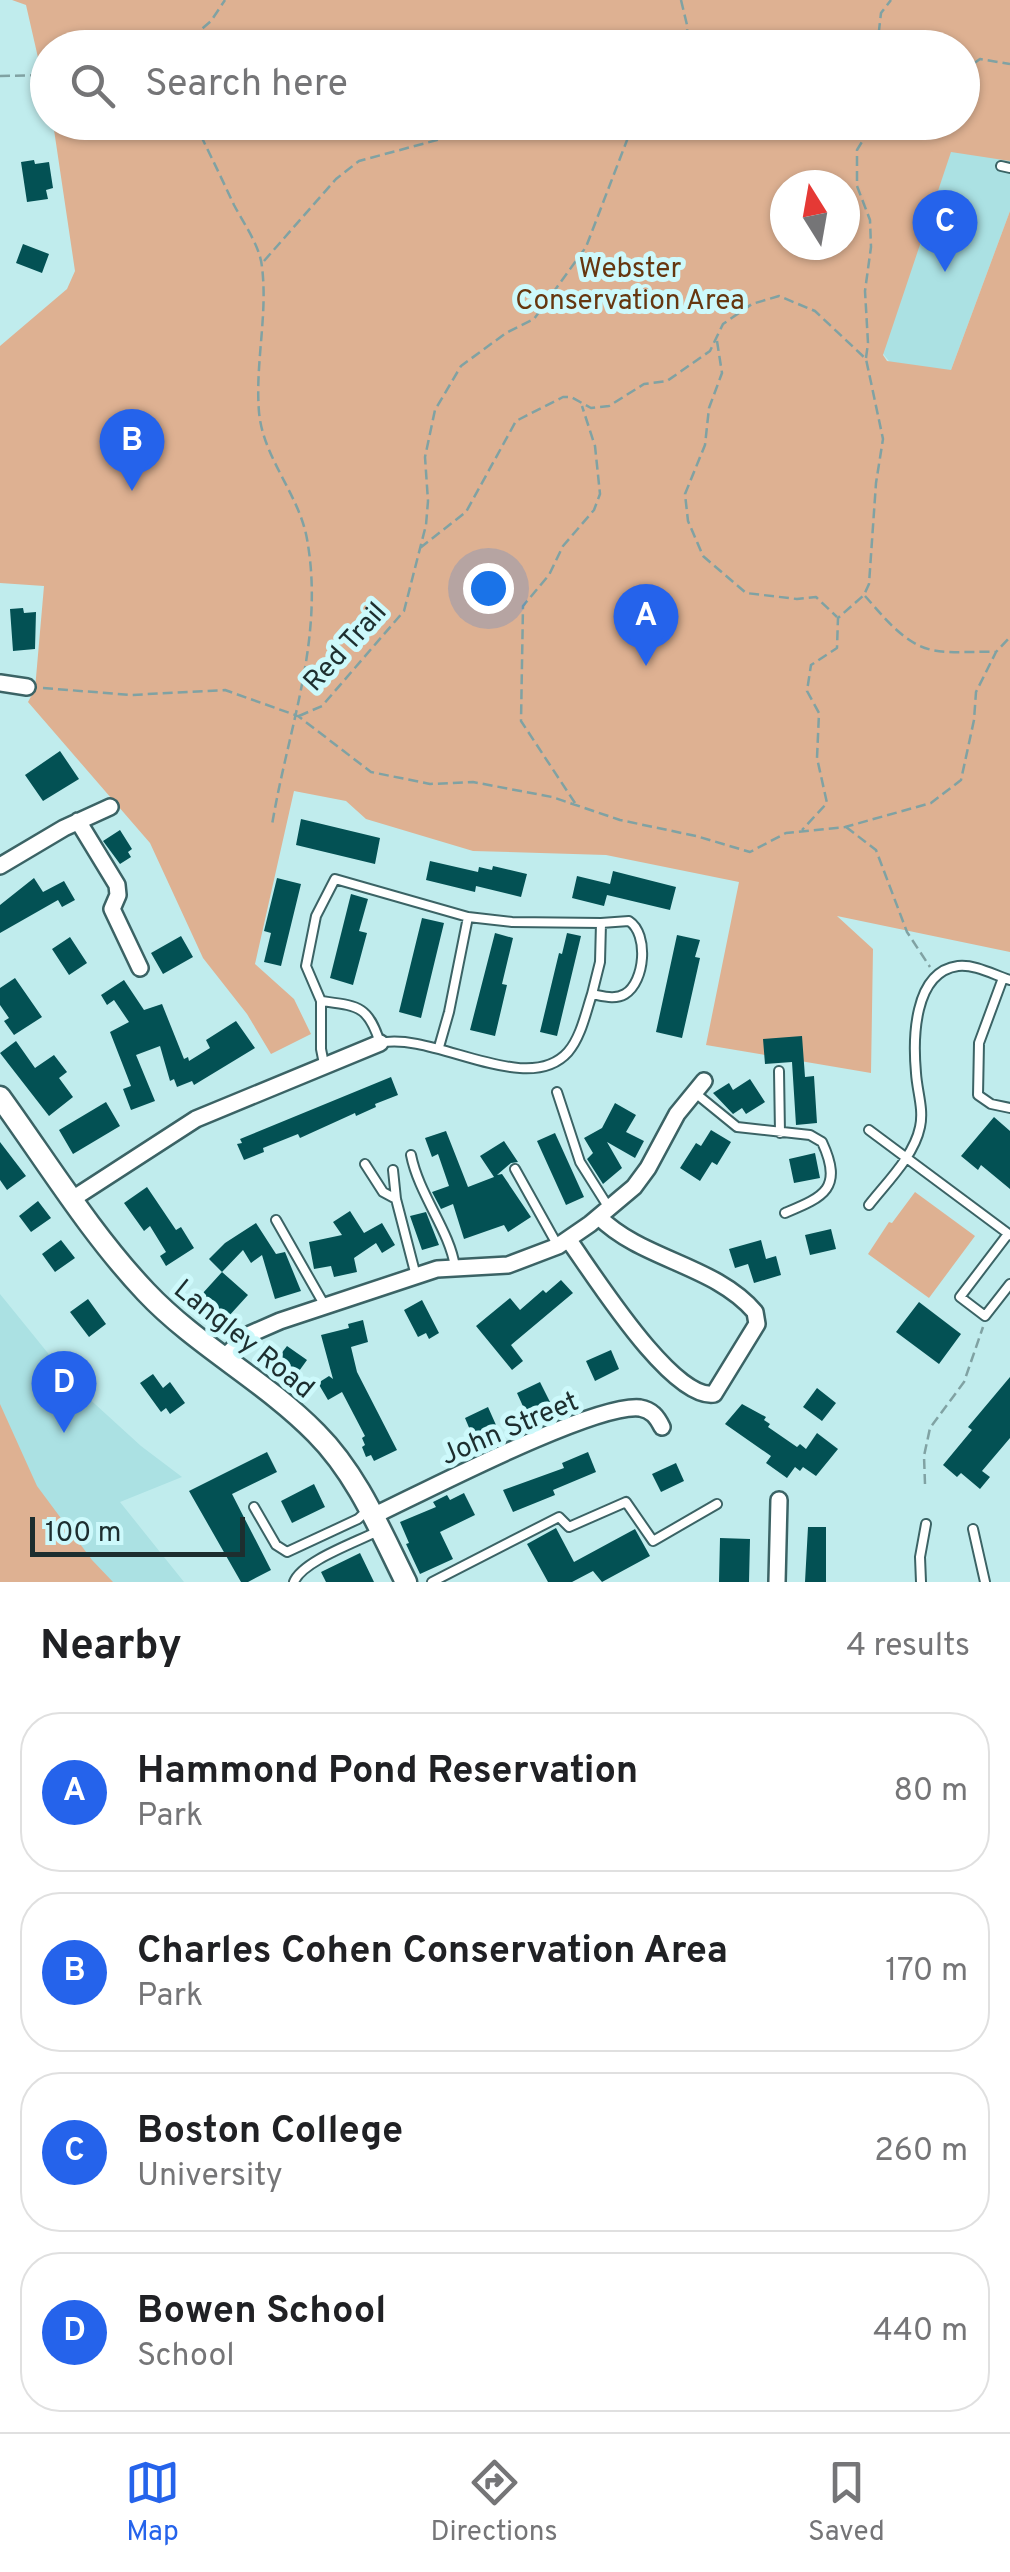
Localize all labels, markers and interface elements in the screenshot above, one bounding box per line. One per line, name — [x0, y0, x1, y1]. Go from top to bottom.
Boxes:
search box — [30, 30, 980, 140]
icon: search — [65, 58, 120, 113]
text: Search here — [145, 61, 348, 110]
north arrow — [770, 170, 860, 260]
pin: C — [912, 190, 978, 272]
park label: Webster Conservation Area — [515, 252, 745, 320]
pin: B — [100, 408, 164, 491]
your location — [463, 563, 514, 614]
pin: A — [614, 584, 678, 666]
street label: Red Trail — [297, 596, 396, 700]
street label: Langley Road — [165, 1273, 321, 1408]
pin: D — [32, 1350, 96, 1433]
street label: John Street — [436, 1385, 585, 1475]
scale bar — [30, 1512, 245, 1556]
text: 100 m — [45, 1516, 121, 1552]
text: Nearby — [40, 1621, 182, 1674]
text: 4 results — [846, 1627, 970, 1667]
text: Hammond Pond Reservation — [137, 1748, 638, 1797]
text: A — [63, 1772, 86, 1812]
text: 80 m — [894, 1772, 968, 1812]
text: Park — [137, 1797, 203, 1837]
text: Charles Cohen Conservation Area — [137, 1928, 728, 1977]
text: B — [63, 1952, 86, 1992]
text: 170 m — [885, 1952, 968, 1992]
text: Park — [137, 1977, 203, 2017]
text: Boston College — [137, 2108, 403, 2157]
text: C — [64, 2132, 85, 2172]
text: 260 m — [874, 2132, 968, 2172]
text: University — [137, 2157, 283, 2197]
text: Bowen School — [137, 2288, 386, 2337]
text: D — [63, 2312, 86, 2352]
text: 440 m — [873, 2312, 968, 2352]
text: School — [137, 2337, 235, 2377]
tab: Map — [125, 2455, 180, 2551]
tab: Directions — [430, 2455, 558, 2551]
tab: Saved — [808, 2455, 885, 2551]

